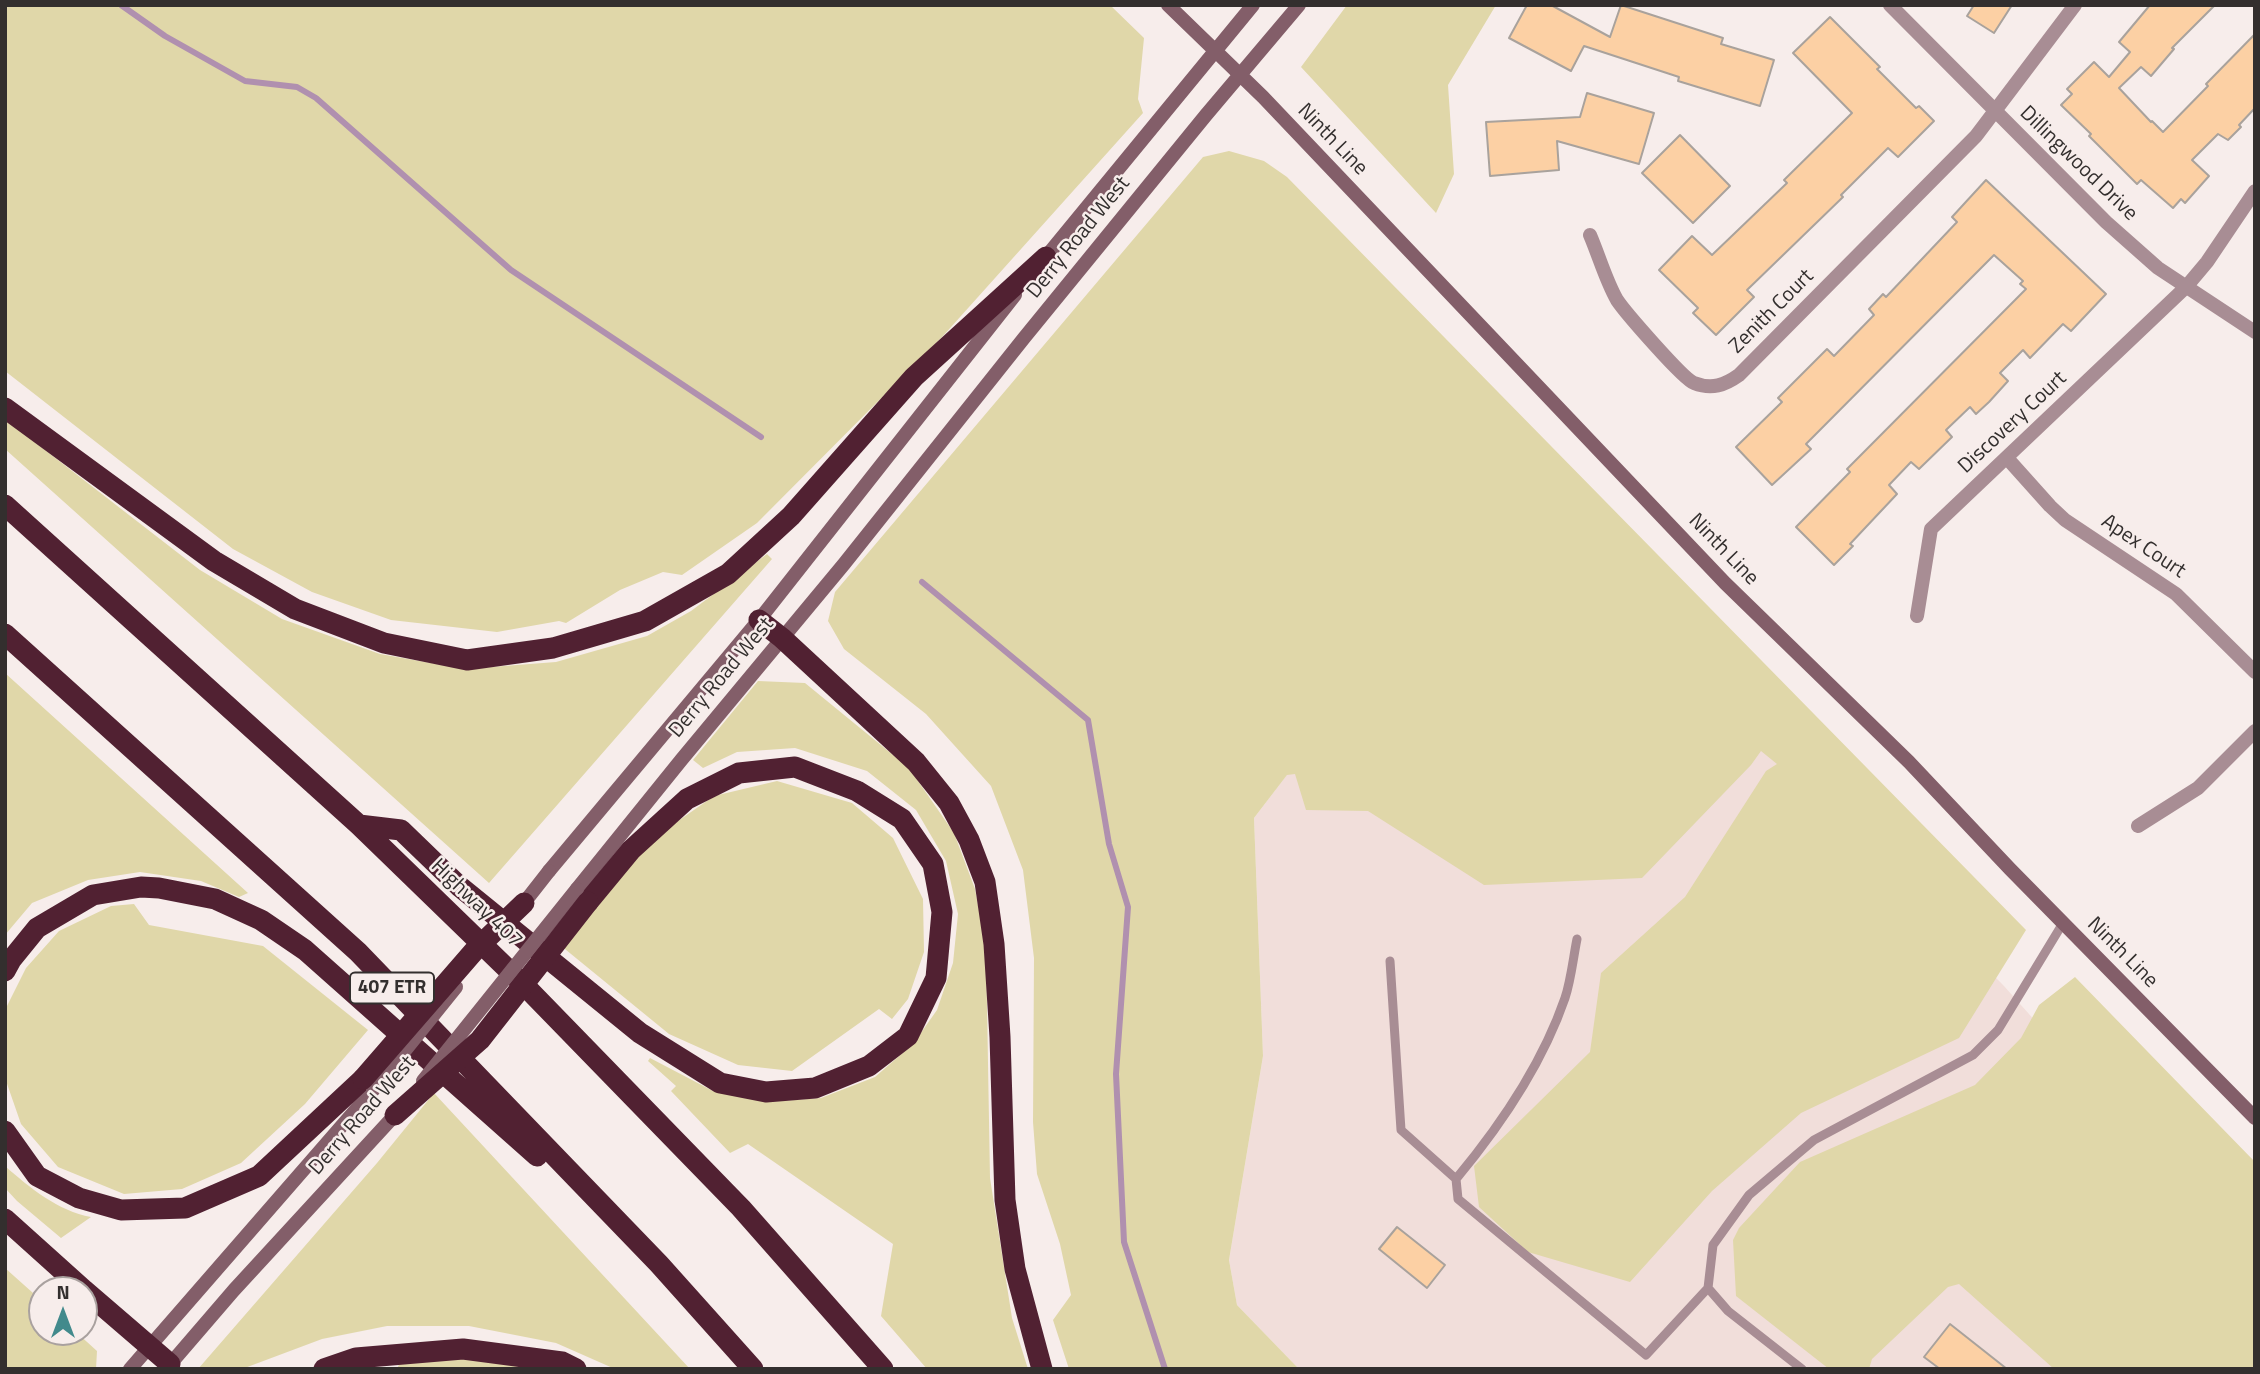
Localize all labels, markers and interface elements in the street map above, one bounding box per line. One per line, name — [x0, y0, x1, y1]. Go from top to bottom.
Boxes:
street label: Ninth Line — [1292, 99, 1372, 181]
street label: Dillingwood Drive — [2014, 101, 2142, 227]
street label: Derry Road West — [1022, 172, 1136, 304]
street label: Zenith Court — [1725, 265, 1819, 359]
street label: Discovery Court — [1954, 367, 2072, 479]
street label: Ninth Line — [1683, 509, 1763, 591]
street label: Apex Court — [2096, 510, 2190, 584]
street label: Derry Road West — [664, 613, 780, 743]
street label: Highway 407 — [425, 854, 527, 954]
street label: Ninth Line — [2081, 912, 2163, 994]
road number: 407 ETR — [350, 972, 434, 1004]
street label: Derry Road West — [304, 1051, 422, 1181]
north arrow — [28, 1276, 98, 1346]
text: N — [56, 1277, 70, 1306]

